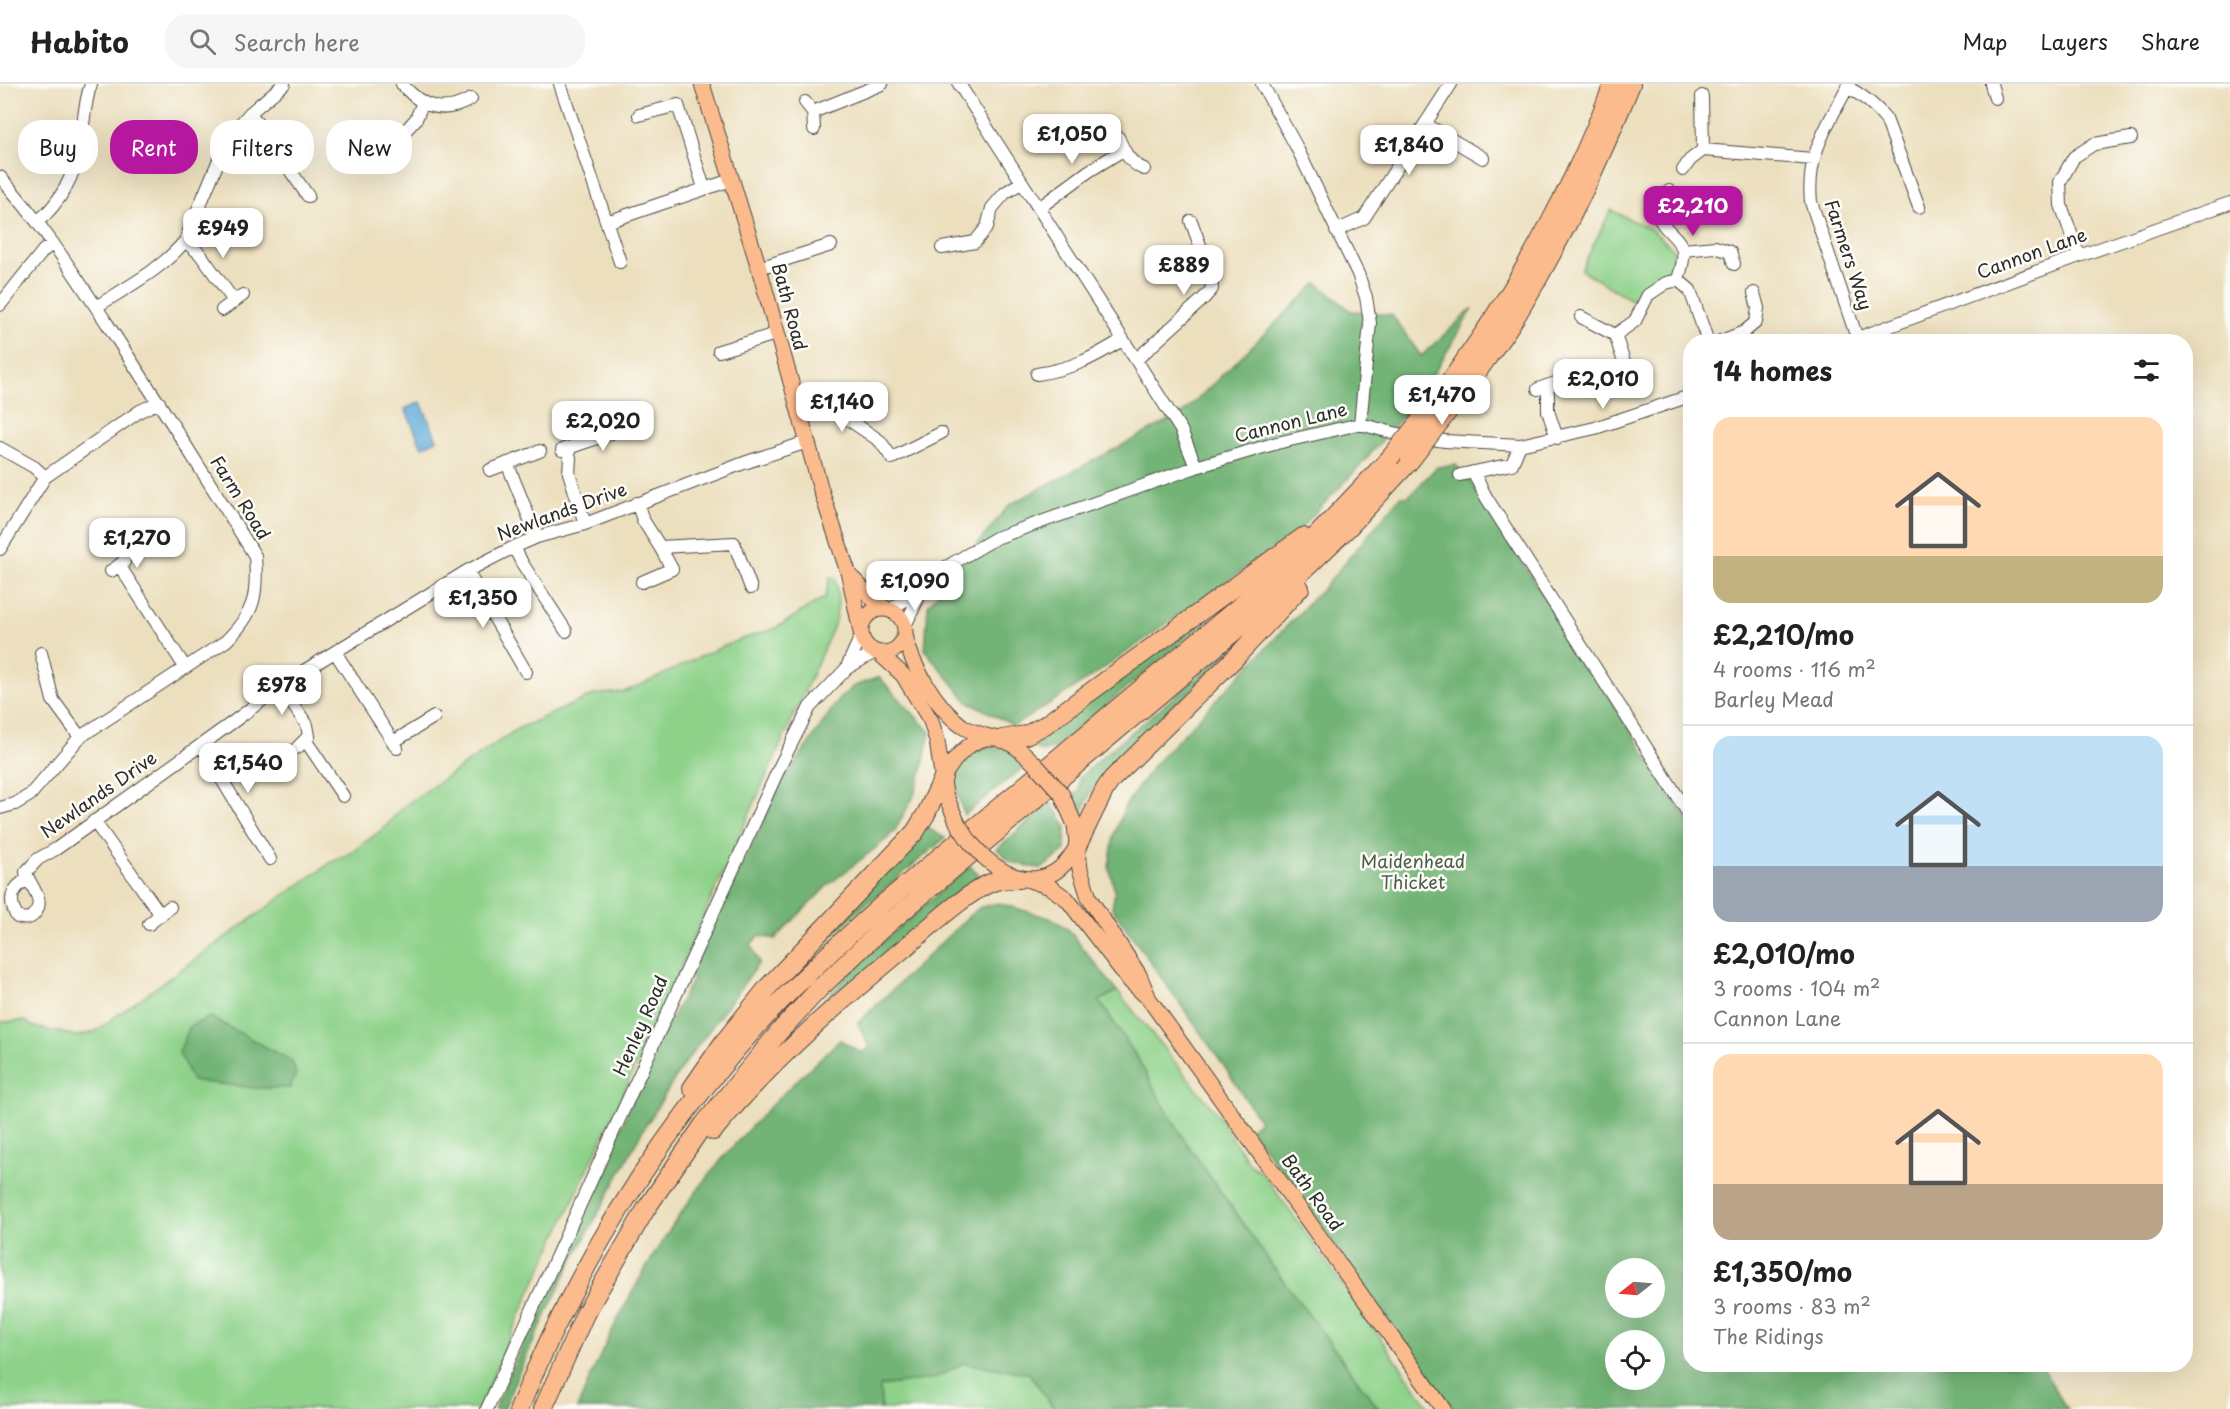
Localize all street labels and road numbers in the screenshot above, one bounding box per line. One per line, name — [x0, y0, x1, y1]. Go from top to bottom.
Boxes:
street label: Farmers Way — [1819, 196, 1880, 313]
street label: Cannon Lane — [1973, 220, 2090, 285]
street label: Bath Road — [766, 260, 815, 353]
street label: Cannon Lane — [1231, 394, 1350, 449]
street label: Farm Road — [205, 450, 278, 545]
street label: Newlands Drive — [493, 475, 630, 547]
street label: Newlands Drive — [35, 744, 162, 844]
street label: Henley Road — [605, 971, 674, 1080]
street label: Bath Road — [1276, 1148, 1350, 1236]

